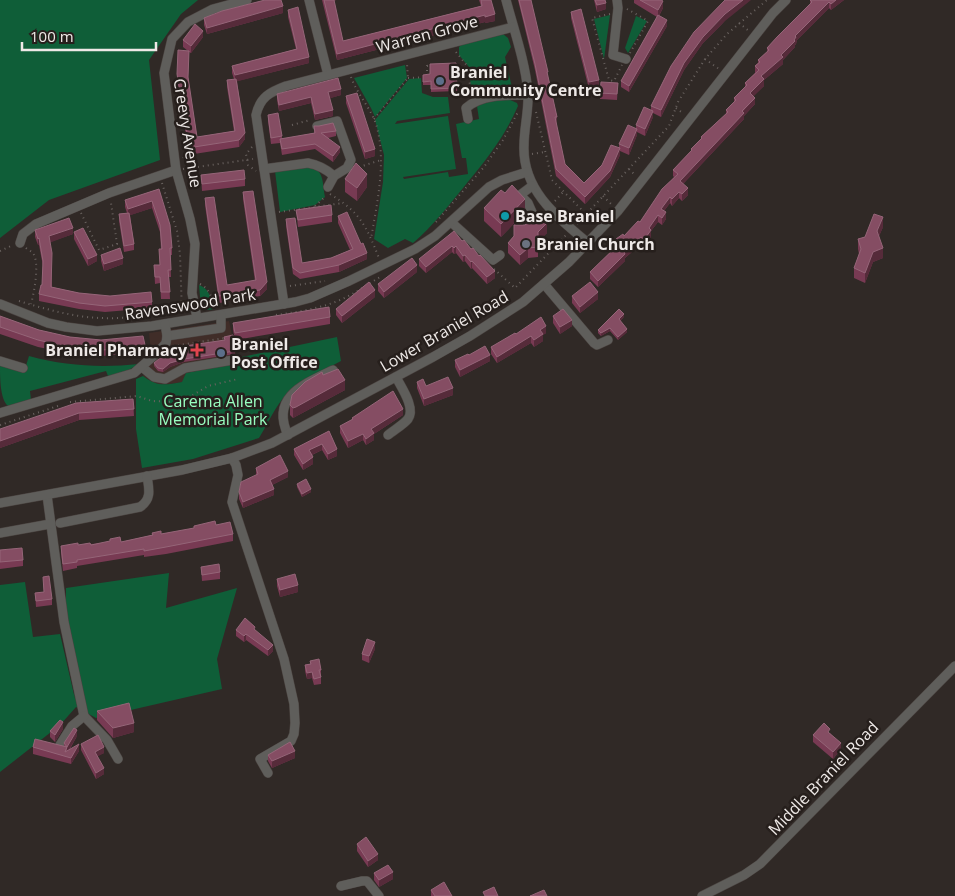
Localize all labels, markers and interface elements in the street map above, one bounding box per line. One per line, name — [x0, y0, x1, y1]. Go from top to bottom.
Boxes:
street label: Warren Grove — [374, 10, 480, 58]
scale bar — [22, 20, 156, 52]
text: 100 m — [30, 26, 74, 46]
place label: Braniel Community Centre — [450, 61, 601, 101]
marker: Braniel Community Centre — [434, 75, 446, 87]
street label: Creevy Avenue — [168, 77, 208, 189]
place label: Base Braniel — [515, 205, 614, 227]
marker: Base Braniel — [499, 210, 511, 222]
place label: Braniel Church — [536, 233, 655, 255]
marker: Braniel Church — [520, 238, 532, 250]
street label: Ravenswood Park — [123, 283, 258, 325]
street label: Lower Braniel Road — [376, 285, 512, 377]
place label: Braniel Post Office — [231, 333, 318, 373]
place label: Braniel Pharmacy — [45, 339, 188, 361]
marker: Braniel Pharmacy — [191, 344, 203, 356]
marker: Braniel Post Office — [215, 347, 227, 359]
park label: Carema Allen Memorial Park — [159, 390, 268, 430]
street label: Middle Braniel Road — [763, 716, 883, 840]

